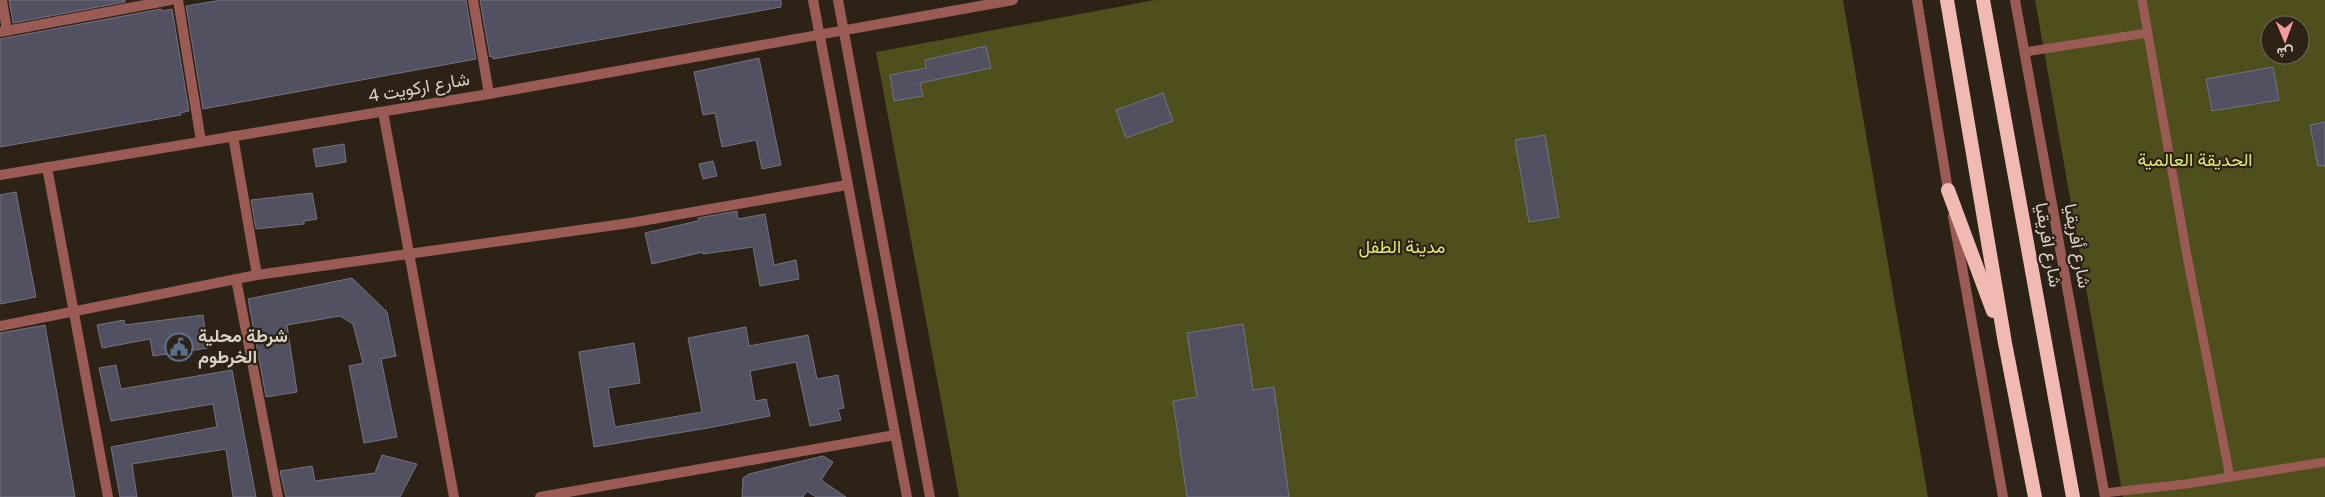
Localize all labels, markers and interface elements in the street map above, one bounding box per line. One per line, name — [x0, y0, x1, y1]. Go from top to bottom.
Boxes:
north arrow — [2260, 15, 2310, 65]
text: ش — [2276, 43, 2294, 60]
street label: شارع اركويت 4 — [366, 69, 472, 109]
park label: الحديقة العالمية — [2137, 150, 2253, 173]
street label: شارع افريقيا — [2028, 201, 2066, 289]
street label: شارع أفريقيا — [2057, 202, 2095, 290]
park label: مدينة الطفل — [1359, 237, 1445, 260]
place label: شرطة محلية الخرطوم — [198, 326, 288, 370]
public building icon: شرطة محلية الخرطوم — [164, 332, 194, 362]

